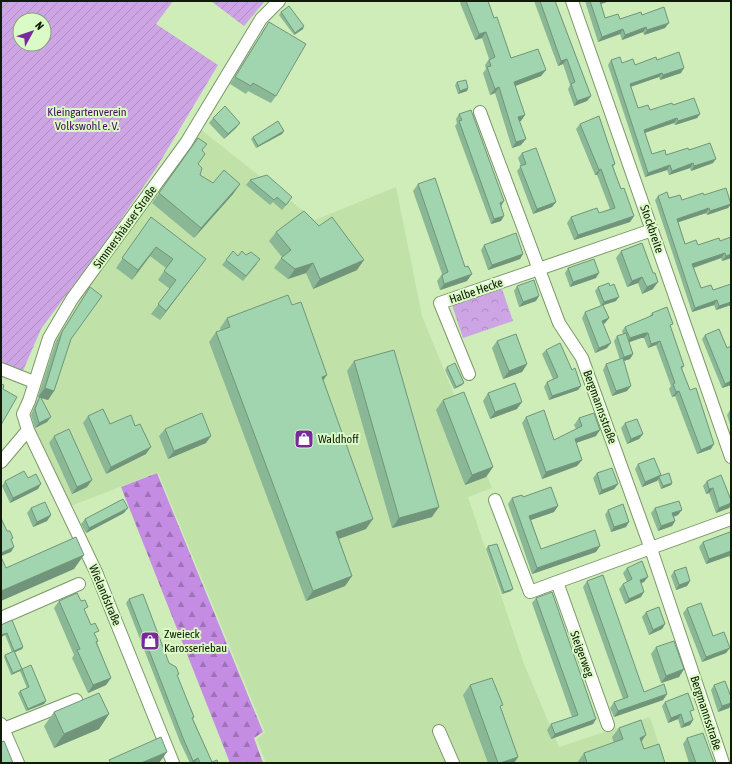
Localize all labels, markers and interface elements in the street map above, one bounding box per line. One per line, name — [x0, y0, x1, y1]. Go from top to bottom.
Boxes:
north arrow — [12, 12, 52, 52]
text: N — [33, 19, 46, 32]
park label: Kleingartenverein Volkswohl e. V. — [47, 105, 127, 133]
street label: Simmershäuser Straße — [90, 183, 160, 271]
street label: Stockbreite — [637, 203, 667, 255]
street label: Halbe Hecke — [447, 275, 505, 307]
street label: Bergmannsstraße — [580, 368, 620, 446]
shop icon: Waldhoff — [293, 428, 315, 450]
place label: Waldhoff — [318, 432, 359, 446]
street label: Wielandstraße — [86, 562, 124, 628]
place label: Zweieck Karosseriebau — [164, 627, 227, 655]
street label: Steigerweg — [567, 629, 597, 680]
shop icon: Zweieck Karosseriebau — [139, 630, 161, 652]
street label: Bergmannsstraße — [687, 674, 725, 752]

